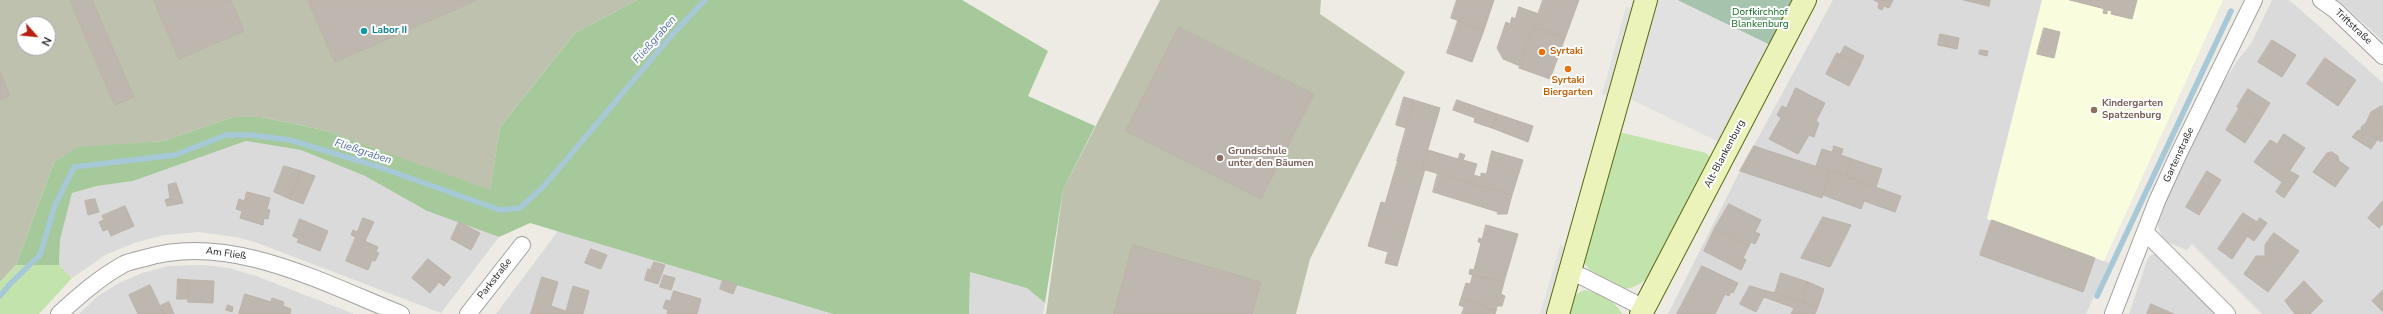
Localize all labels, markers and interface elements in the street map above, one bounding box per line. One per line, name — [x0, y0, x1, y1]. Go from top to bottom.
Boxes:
park label: Dorfkirchhof Blankenburg — [1731, 7, 1789, 30]
street label: Triftstraße — [2332, 7, 2374, 47]
water label: Fließgraben — [631, 13, 679, 67]
north arrow — [16, 16, 56, 56]
place label: Labor II — [372, 25, 407, 37]
marker: Labor II — [359, 26, 369, 36]
text: N — [38, 34, 55, 48]
place label: Syrtaki — [1550, 46, 1583, 58]
marker: Syrtaki — [1537, 47, 1547, 57]
marker: Syrtaki Biergarten — [1563, 64, 1573, 74]
place label: Syrtaki Biergarten — [1543, 75, 1593, 98]
place label: Kindergarten Spatzenburg — [2102, 98, 2163, 122]
marker: Kindergarten Spatzenburg — [2089, 105, 2099, 115]
street label: Alt-Blankenburg — [1702, 118, 1748, 190]
street label: Gartenstraße — [2161, 126, 2197, 184]
water label: Fließgraben — [333, 137, 393, 167]
place label: Grundschule unter den Bäumen — [1228, 146, 1314, 170]
marker: Grundschule unter den Bäumen — [1215, 153, 1225, 163]
street label: Am Fließ — [205, 245, 247, 263]
street label: Parkstraße — [475, 256, 515, 302]

